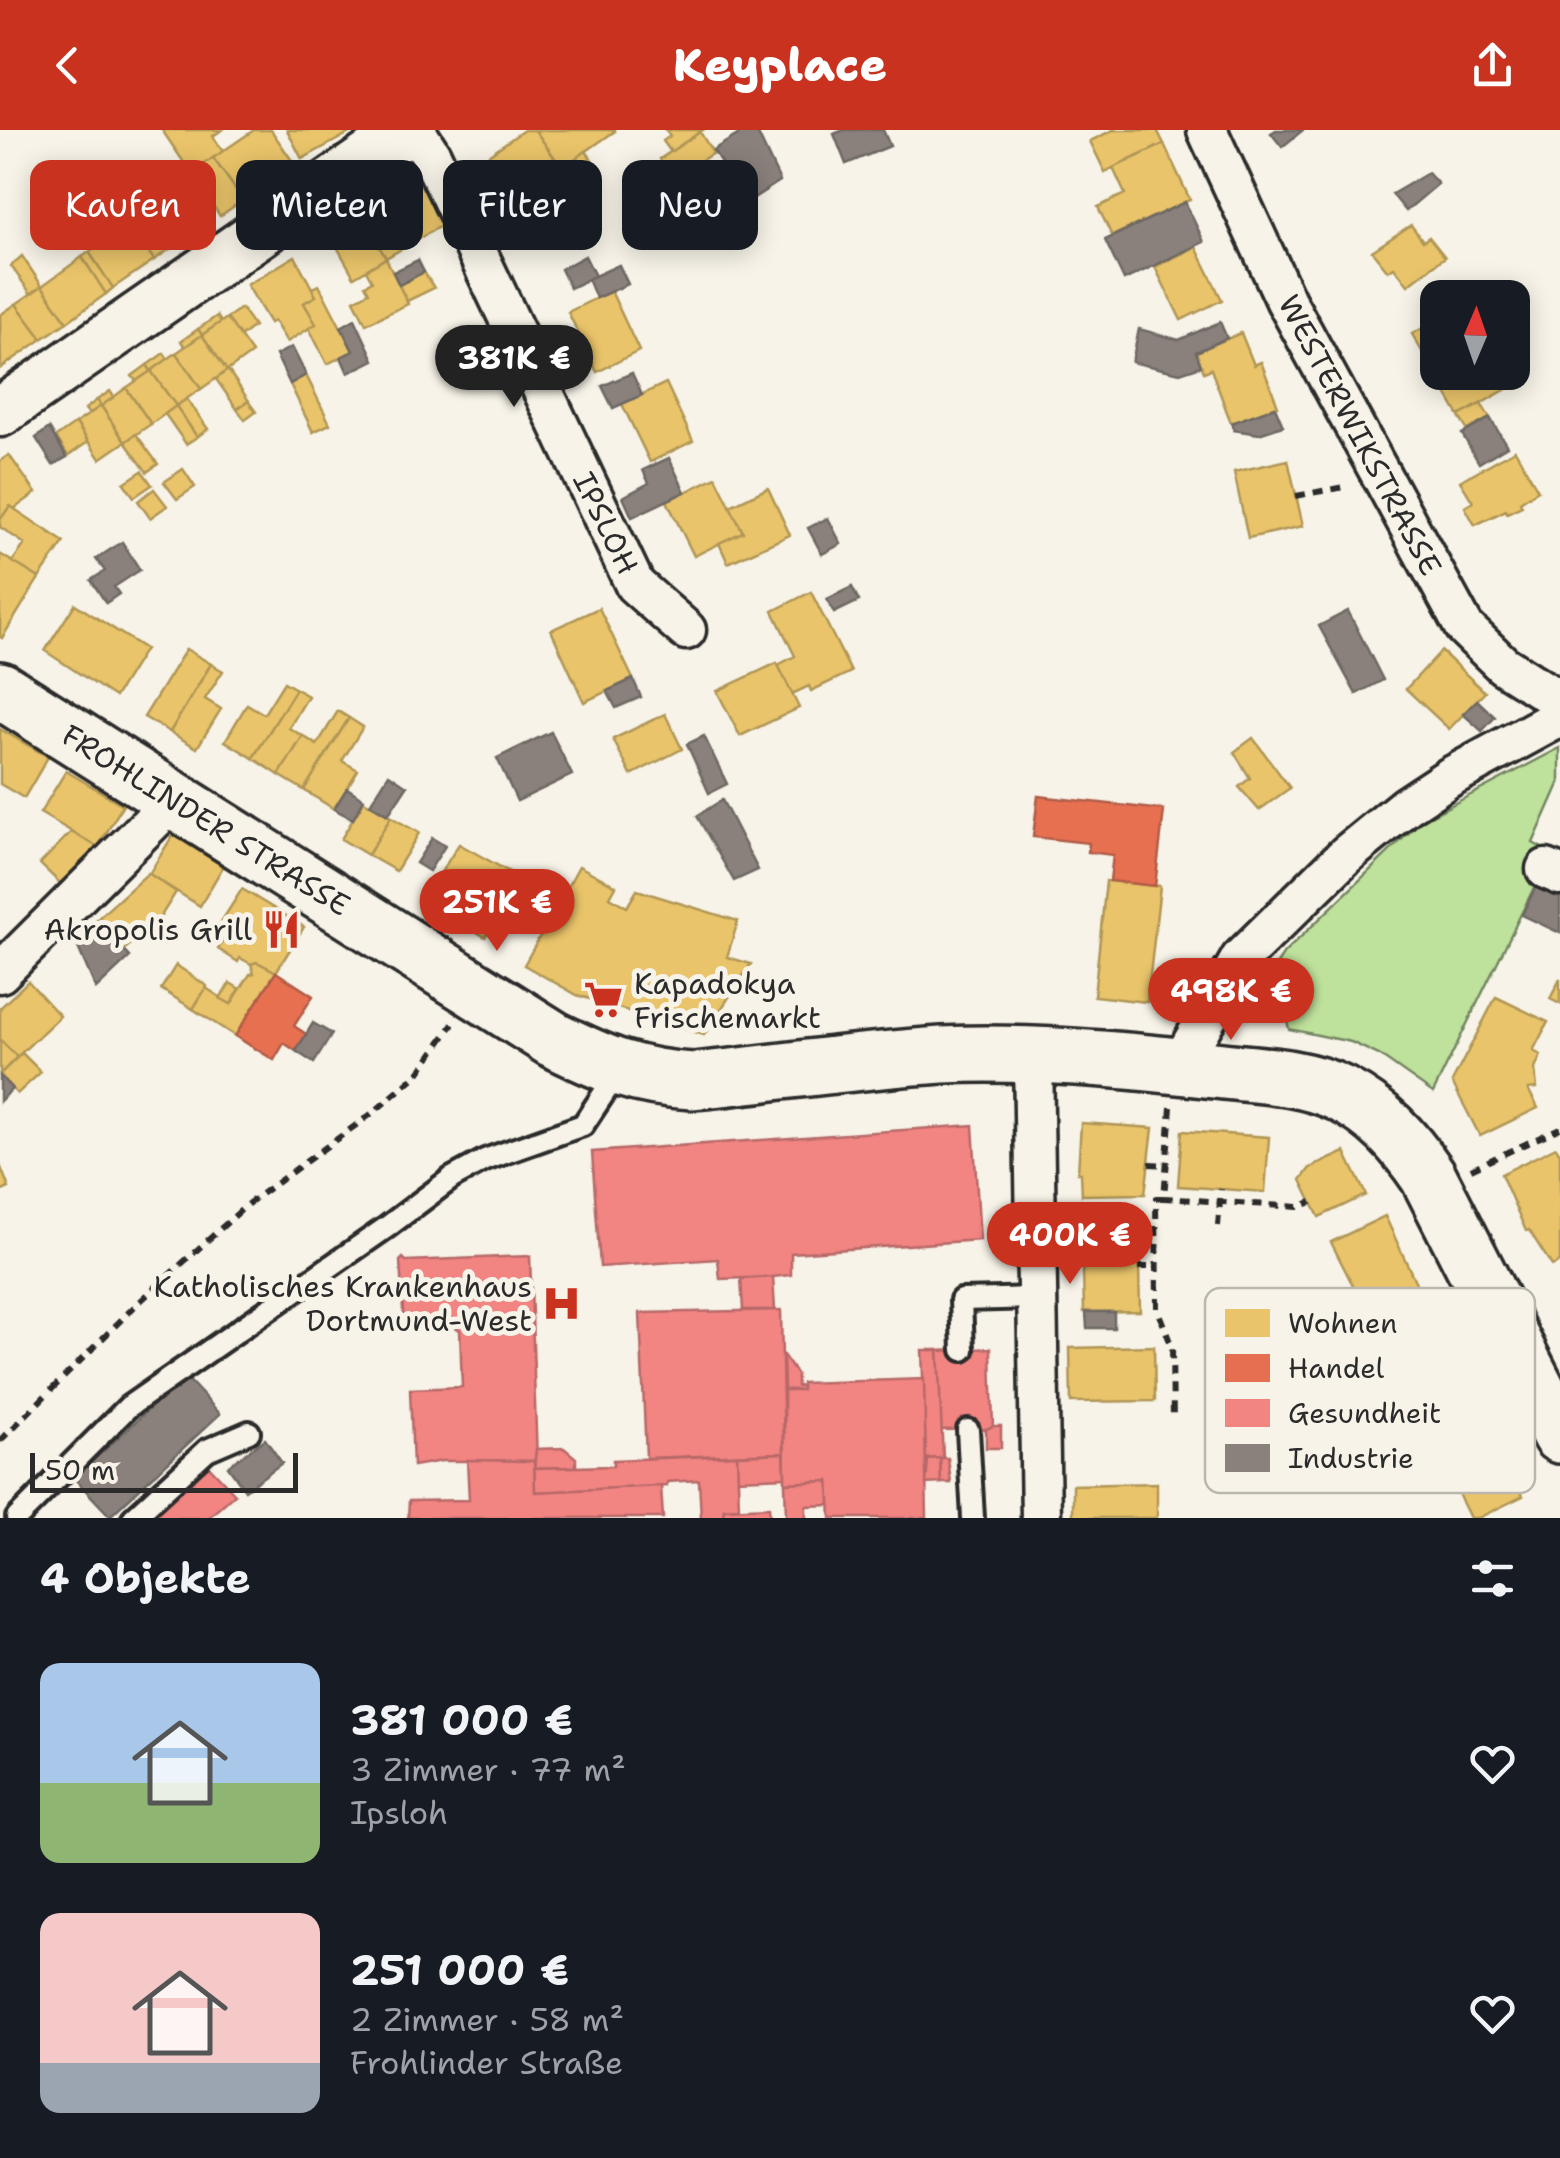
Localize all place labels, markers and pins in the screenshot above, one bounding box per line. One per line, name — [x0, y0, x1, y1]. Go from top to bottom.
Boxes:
pin: 381K € — [433, 325, 595, 410]
pin: 251K € — [416, 869, 578, 954]
restaurant icon: Akropolis Grill — [261, 908, 303, 950]
place label: Akropolis Grill — [44, 909, 252, 950]
pin: 498K € — [1150, 958, 1312, 1043]
place label: Kapadokya Frischemarkt — [634, 963, 821, 1038]
supermarket icon: Kapadokya Frischemarkt — [583, 979, 625, 1021]
pin: 400K € — [989, 1202, 1151, 1287]
place label: Katholisches Krankenhaus Dortmund-West — [153, 1266, 532, 1341]
hospital icon: Katholisches Krankenhaus Dortmund-West — [541, 1282, 583, 1324]

